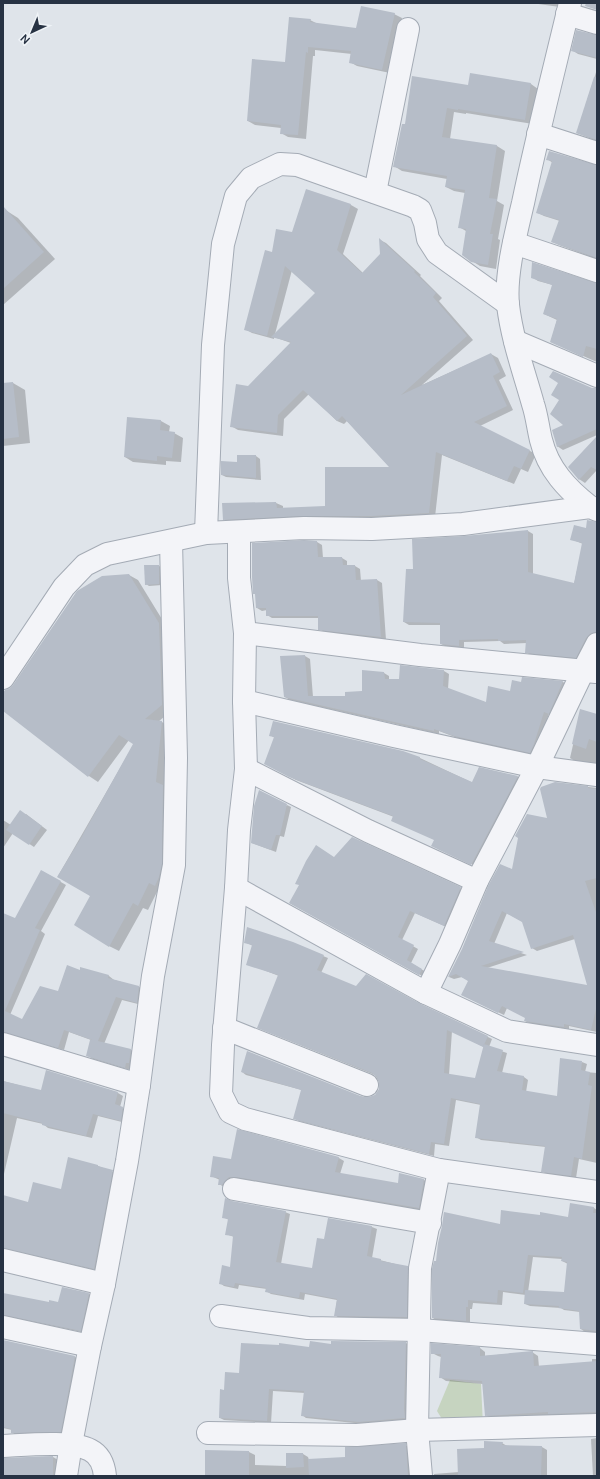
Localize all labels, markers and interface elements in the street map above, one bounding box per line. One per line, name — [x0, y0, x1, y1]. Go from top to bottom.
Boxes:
north arrow — [12, 12, 52, 52]
text: N — [17, 31, 33, 48]

